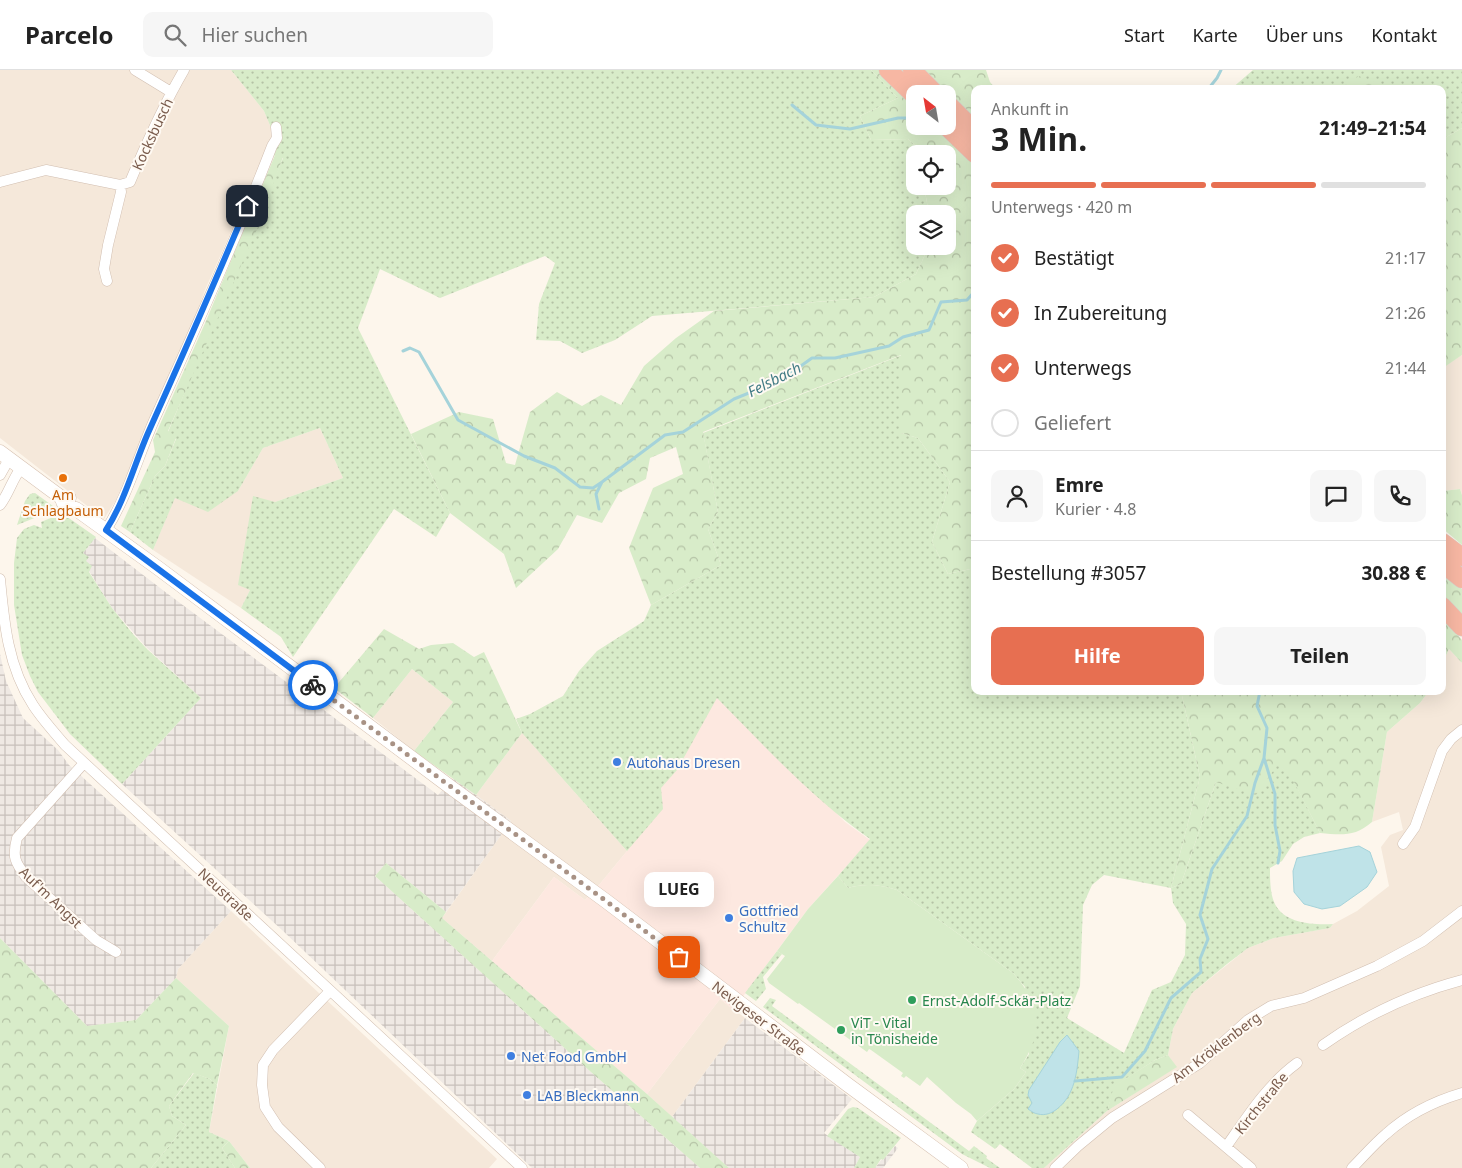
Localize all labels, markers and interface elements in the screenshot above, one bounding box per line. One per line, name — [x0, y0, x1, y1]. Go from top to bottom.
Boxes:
search box — [143, 12, 493, 57]
text: Parcelo — [25, 18, 113, 51]
icon: search — [161, 21, 189, 49]
text: Hier suchen — [201, 22, 308, 48]
text: Start — [1124, 23, 1164, 47]
text: Karte — [1192, 23, 1238, 47]
text: Über uns — [1266, 23, 1343, 47]
text: Kontakt — [1371, 23, 1437, 47]
north arrow — [906, 85, 956, 135]
map controls — [906, 85, 956, 255]
street label: Kocksbusch — [127, 95, 177, 173]
text: Ankunft in — [991, 98, 1069, 120]
text: 21:49–21:54 — [1319, 115, 1426, 141]
text: 3 Min. — [991, 117, 1087, 160]
button: locate — [906, 145, 956, 195]
pin — [226, 185, 268, 227]
icon: home — [233, 192, 261, 220]
text: Unterwegs · 420 m — [991, 196, 1132, 218]
button: layers — [906, 205, 956, 255]
icon: check — [991, 244, 1019, 272]
text: Bestätigt — [1034, 245, 1114, 271]
text: 21:17 — [1385, 247, 1426, 269]
icon: check — [991, 299, 1019, 327]
text: In Zubereitung — [1034, 300, 1167, 326]
text: 21:26 — [1385, 302, 1426, 324]
icon: check — [991, 354, 1019, 382]
text: Unterwegs — [1034, 355, 1132, 381]
water label: Felsbach — [744, 357, 804, 401]
text: 21:44 — [1385, 357, 1426, 379]
text: Geliefert — [1034, 410, 1111, 436]
button: person — [991, 470, 1043, 522]
button: chat — [1310, 470, 1362, 522]
button: phone — [1374, 470, 1426, 522]
marker: Am Schlagbaum — [57, 472, 69, 484]
text: Emre — [1055, 472, 1104, 498]
place label: Am Schlagbaum — [22, 485, 104, 520]
text: Kurier · 4.8 — [1055, 498, 1136, 520]
text: Bestellung #3057 — [991, 560, 1146, 586]
text: 30.88 € — [1361, 560, 1426, 586]
button: Hilfe — [991, 627, 1204, 685]
button: Teilen — [1214, 627, 1426, 685]
courier — [288, 660, 338, 710]
icon: bike — [299, 671, 327, 699]
place label: Autohaus Dresen — [627, 753, 741, 772]
marker: Autohaus Dresen — [611, 756, 623, 768]
street label: Auf'm Angst — [15, 862, 87, 932]
street label: Neustraße — [194, 864, 258, 925]
callout: LUEG — [644, 872, 714, 907]
text: LUEG — [658, 878, 700, 900]
place label: Gottfried Schultz — [739, 901, 799, 936]
marker: Gottfried Schultz — [723, 912, 735, 924]
pin — [658, 936, 700, 978]
icon: bag — [665, 943, 693, 971]
street label: Nevigeser Straße — [708, 977, 810, 1059]
place label: Ernst-Adolf-Sckär-Platz — [922, 991, 1071, 1010]
marker: Ernst-Adolf-Sckär-Platz — [906, 994, 918, 1006]
street label: Am Kröklenberg — [1168, 1007, 1264, 1087]
place label: ViT - Vital in Tönisheide — [851, 1013, 938, 1048]
marker: ViT - Vital in Tönisheide — [835, 1024, 847, 1036]
place label: Net Food GmbH — [521, 1047, 627, 1066]
marker: Net Food GmbH — [505, 1050, 517, 1062]
street label: Kirchstraße — [1230, 1068, 1292, 1138]
place label: LAB Bleckmann — [537, 1086, 639, 1105]
marker: LAB Bleckmann — [521, 1089, 533, 1101]

